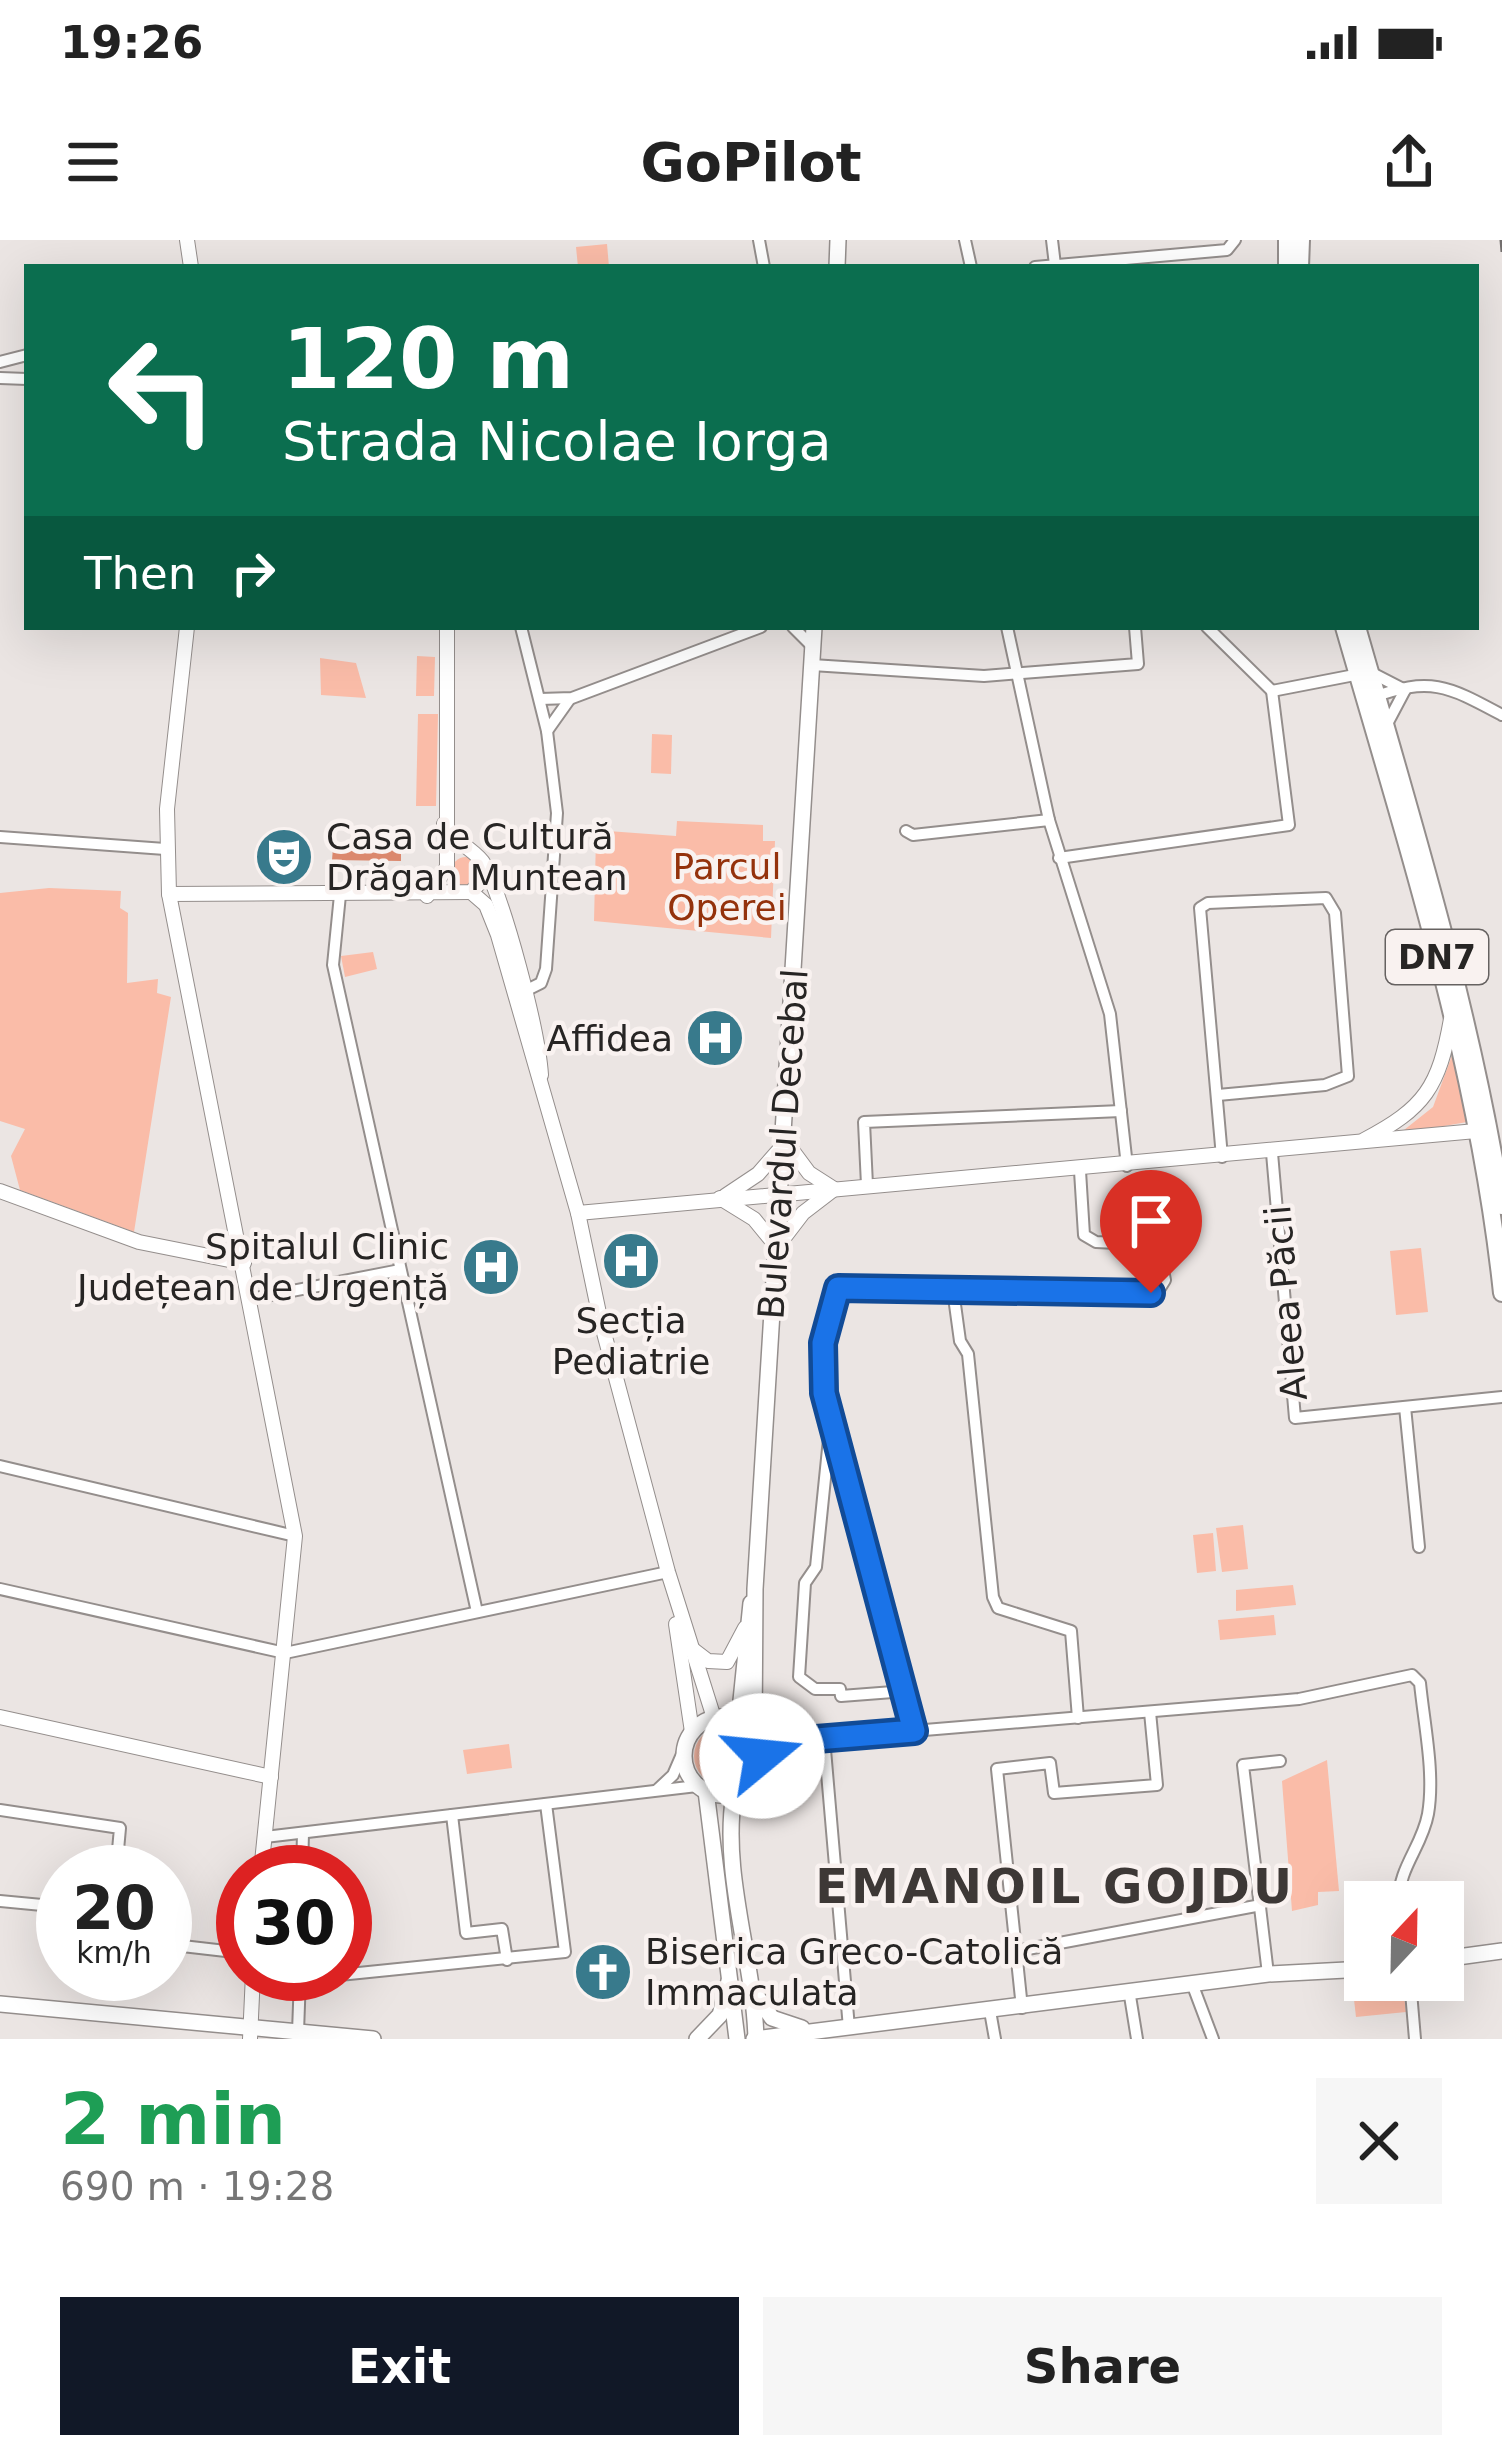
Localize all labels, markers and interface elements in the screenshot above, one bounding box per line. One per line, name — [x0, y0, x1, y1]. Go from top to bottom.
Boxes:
text: 19:26 — [60, 16, 203, 69]
icon: menu — [60, 129, 126, 195]
icon: share — [1376, 129, 1442, 195]
text: GoPilot — [641, 131, 861, 194]
text: 120 m — [282, 310, 574, 408]
icon: left — [84, 312, 240, 468]
text: Strada Nicolae Iorga — [282, 410, 831, 473]
icon: right — [220, 540, 286, 606]
text: Then — [84, 547, 196, 600]
place label: Casa de Cultură Drăgan Muntean — [326, 816, 628, 898]
theatre icon: Casa de Cultură Drăgan Muntean — [253, 826, 315, 888]
park label: Parcul Operei — [667, 846, 787, 928]
road number: DN7 — [1386, 930, 1488, 984]
street label: Bulevardul Decebal — [750, 967, 816, 1321]
hospital icon: Affidea — [684, 1007, 746, 1069]
place label: Affidea — [547, 1018, 673, 1059]
pin — [1100, 1170, 1202, 1293]
icon: arrive — [1118, 1188, 1184, 1254]
street label: Aleea Păcii — [1257, 1204, 1315, 1402]
place label: Spitalul Clinic Județean de Urgență — [75, 1226, 449, 1309]
hospital icon: Secția Pediatrie — [600, 1230, 662, 1292]
hospital icon: Spitalul Clinic Județean de Urgență — [460, 1236, 522, 1298]
place label: Secția Pediatrie — [552, 1300, 710, 1382]
position arrow — [699, 1693, 825, 1819]
speed limit sign: 30 — [216, 1845, 372, 2001]
district label: EMANOIL GOJDU — [815, 1858, 1295, 1914]
text: 20 — [72, 1873, 156, 1943]
north arrow — [1344, 1881, 1464, 2001]
map controls — [1344, 1881, 1464, 2001]
place label: Biserica Greco-Catolică Immaculata — [645, 1931, 1063, 2013]
text: km/h — [76, 1935, 152, 1970]
church icon: Biserica Greco-Catolică Immaculata — [572, 1941, 634, 2003]
text: 2 min — [60, 2077, 286, 2161]
button: close — [1316, 2078, 1442, 2204]
text: 690 m · 19:28 — [60, 2164, 334, 2209]
button: Exit — [60, 2297, 739, 2435]
button: Share — [763, 2297, 1442, 2435]

